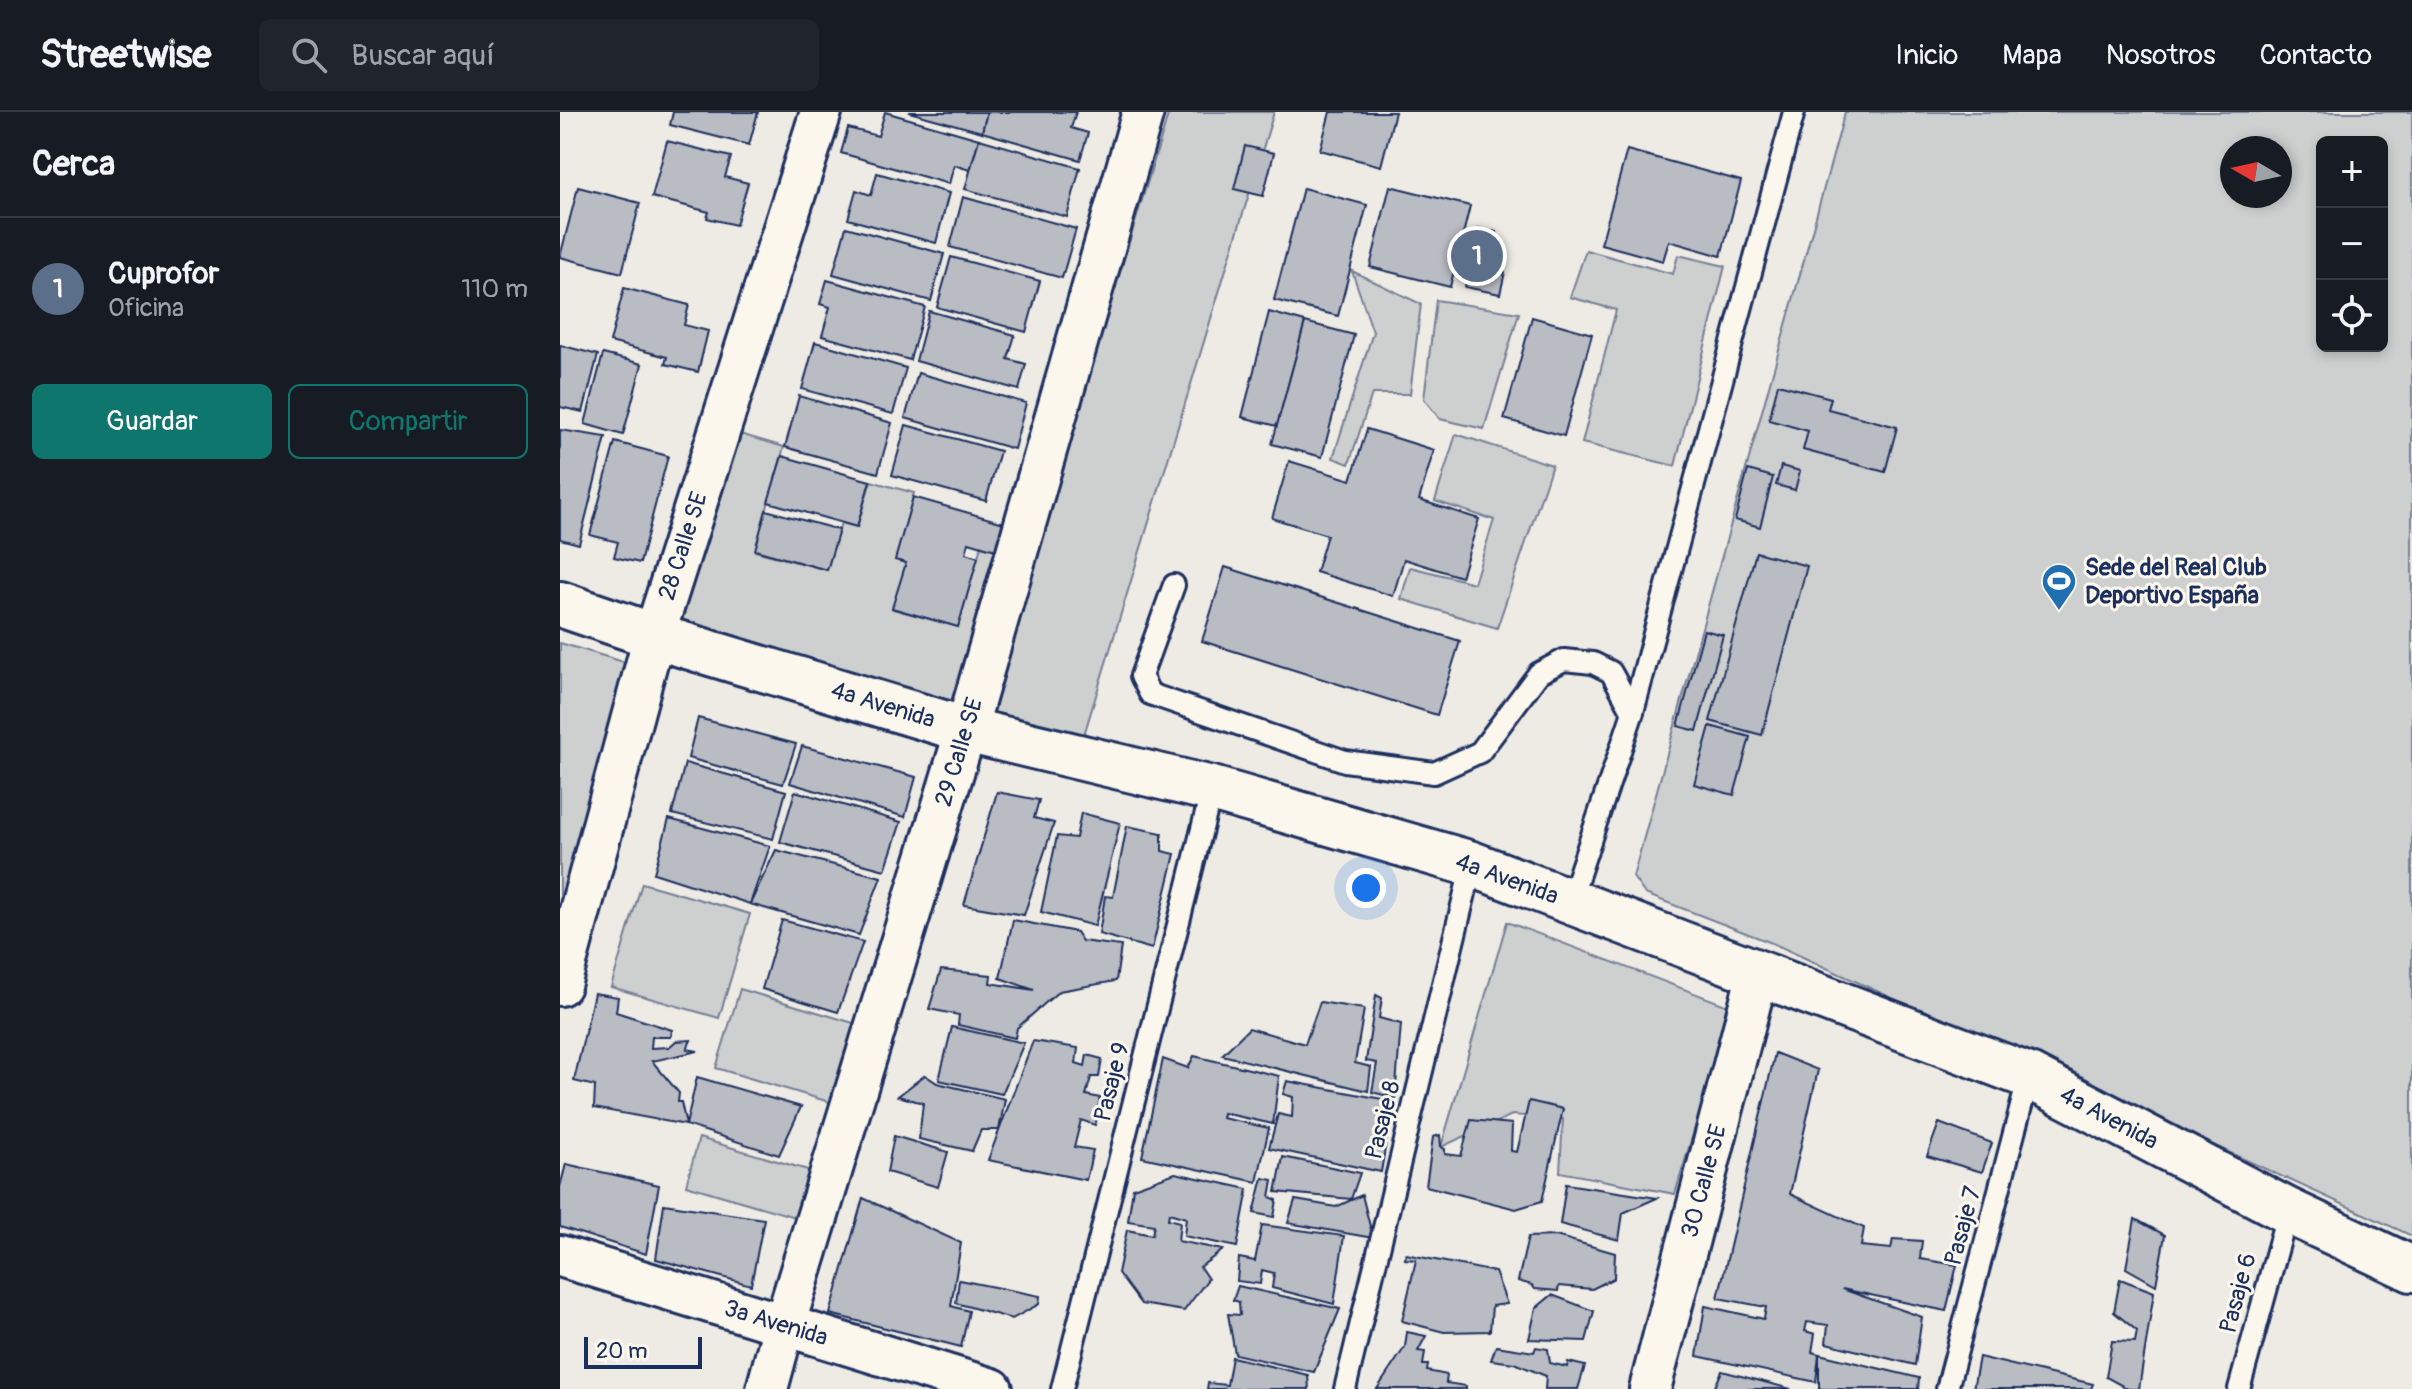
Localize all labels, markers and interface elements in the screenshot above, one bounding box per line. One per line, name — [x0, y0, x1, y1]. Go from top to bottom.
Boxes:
search box — [259, 19, 819, 91]
text: Streetwise — [40, 31, 211, 79]
icon: search — [287, 33, 331, 77]
text: Buscar aquí — [351, 37, 495, 74]
text: Inicio — [1895, 38, 1958, 73]
text: Mapa — [2002, 38, 2062, 73]
text: Nosotros — [2106, 38, 2216, 73]
text: Contacto — [2260, 38, 2372, 73]
north arrow — [2220, 136, 2292, 208]
map controls — [2316, 136, 2388, 352]
button: + — [2316, 136, 2388, 208]
text: Cerca — [32, 143, 115, 186]
button: − — [2316, 208, 2388, 280]
pin: 1 — [1451, 226, 1503, 286]
text: Cuprofor — [108, 255, 219, 292]
text: 1 — [53, 273, 63, 305]
text: 110 m — [461, 273, 528, 305]
button: locate — [2316, 280, 2388, 352]
text: Oficina — [108, 292, 184, 324]
button: Guardar — [32, 384, 272, 459]
button: Compartir — [288, 384, 528, 459]
street label: 28 Calle SE — [652, 488, 714, 604]
place label: Sede del Real Club Deportivo España — [2085, 553, 2267, 610]
sports icon: Sede del Real Club Deportivo España — [2040, 562, 2078, 612]
street label: 4a Avenida — [827, 675, 939, 735]
street label: 29 Calle SE — [929, 694, 989, 810]
street label: 4a Avenida — [1452, 847, 1562, 911]
your location — [1346, 868, 1386, 908]
street label: Pasaje 9 — [1088, 1040, 1136, 1124]
street label: Pasaje 8 — [1359, 1078, 1407, 1162]
street label: 4a Avenida — [2055, 1080, 2163, 1156]
street label: 30 Calle SE — [1675, 1121, 1733, 1241]
street label: Pasaje 7 — [1939, 1183, 1988, 1269]
street label: Pasaje 6 — [2213, 1250, 2263, 1336]
street label: 3a Avenida — [721, 1294, 831, 1352]
scale bar — [584, 1333, 702, 1369]
text: 20 m — [596, 1337, 648, 1365]

